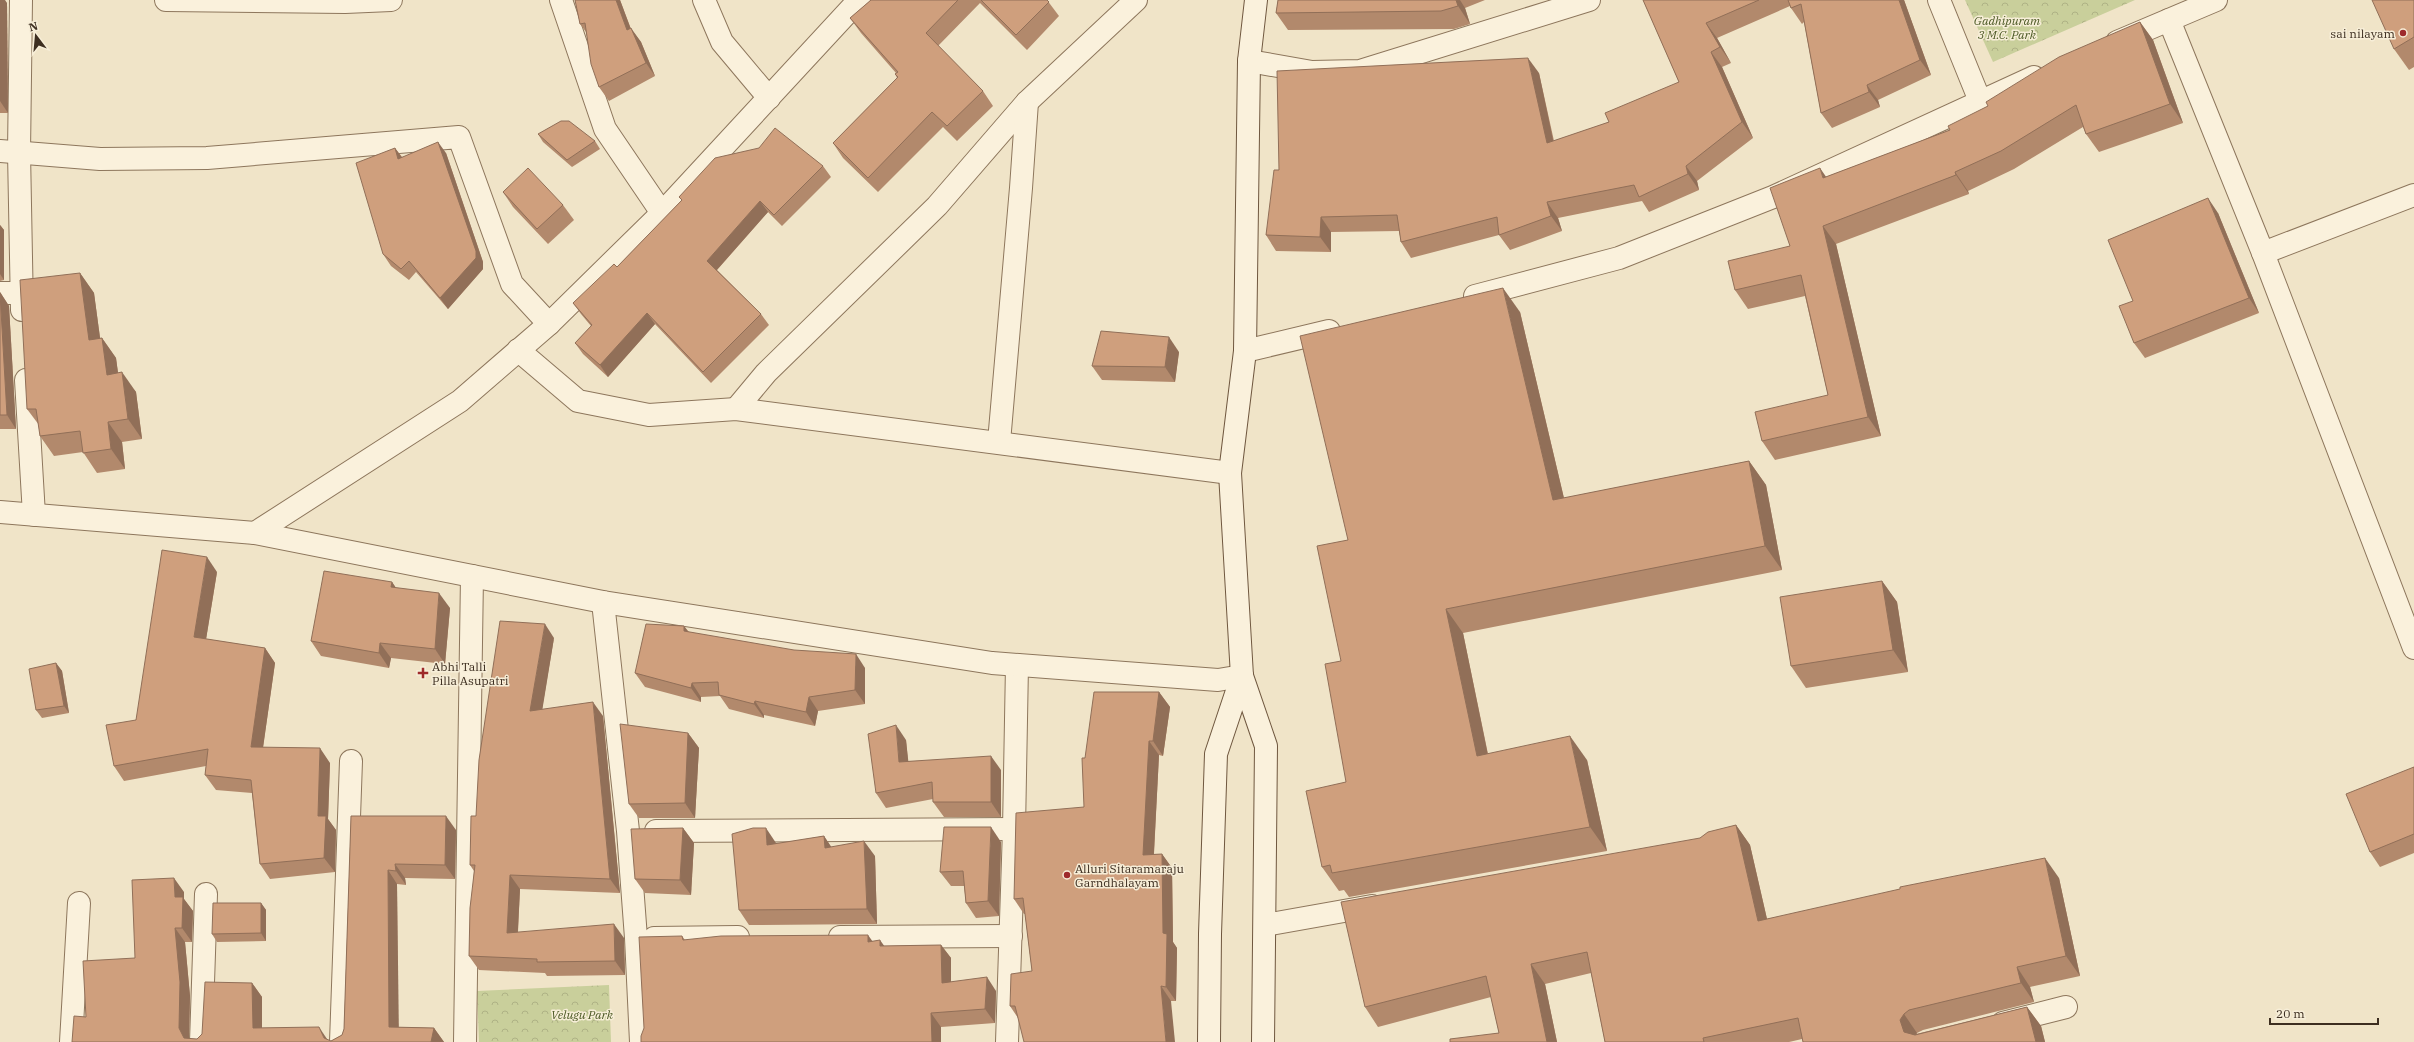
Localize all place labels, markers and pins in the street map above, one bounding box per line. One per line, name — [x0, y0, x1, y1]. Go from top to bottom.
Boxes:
place label: sai nilayam — [2330, 26, 2396, 41]
marker: sai nilayam — [2398, 28, 2408, 38]
place label: Abhi Talli Pilla Asupatri — [432, 659, 509, 688]
marker: Abhi Talli Pilla Asupatri — [417, 667, 429, 679]
place label: Alluri Sitaramaraju Garndhalayam — [1075, 861, 1185, 890]
marker: Alluri Sitaramaraju Garndhalayam — [1062, 870, 1072, 880]

